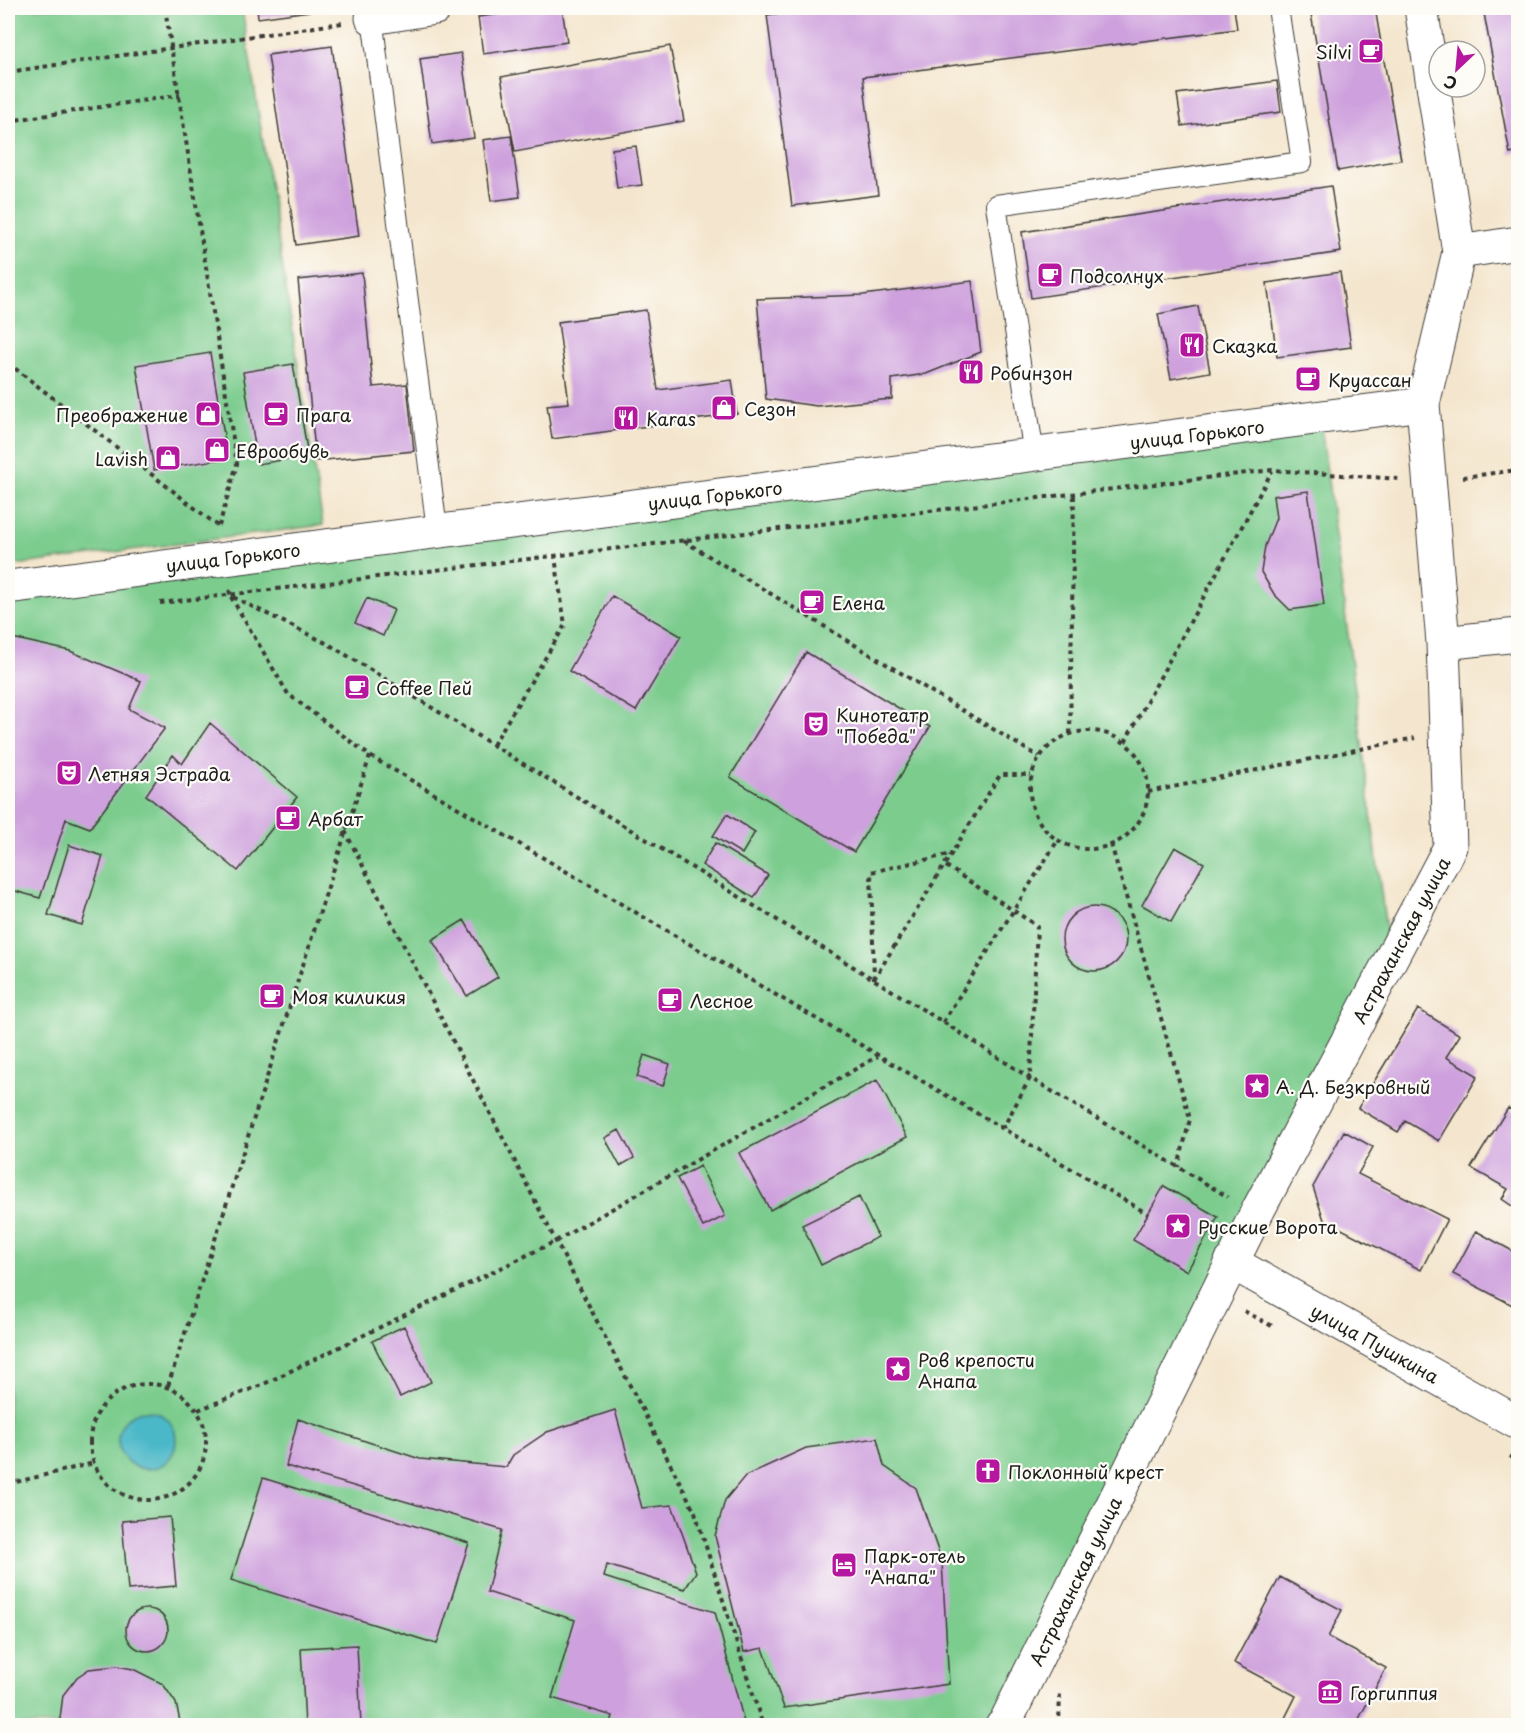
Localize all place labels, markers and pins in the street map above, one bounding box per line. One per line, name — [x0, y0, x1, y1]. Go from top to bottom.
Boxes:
cafe icon: Silvi — [1356, 36, 1386, 66]
place label: Silvi — [1316, 38, 1352, 65]
cafe icon: Подсолнух — [1035, 260, 1065, 290]
place label: Подсолнух — [1070, 262, 1164, 289]
restaurant icon: Сказка — [1177, 330, 1207, 360]
place label: Сказка — [1212, 332, 1278, 359]
restaurant icon: Робинзон — [956, 357, 986, 387]
place label: Робинзон — [990, 359, 1073, 386]
cafe icon: Круассан — [1293, 364, 1323, 394]
place label: Круассан — [1328, 366, 1412, 393]
shop icon: Сезон — [709, 393, 739, 423]
place label: Сезон — [744, 395, 796, 422]
shop icon: Преображение — [193, 399, 223, 429]
cafe icon: Прага — [261, 399, 291, 429]
place label: Преображение — [56, 401, 188, 428]
place label: Прага — [296, 401, 352, 428]
restaurant icon: Karas — [611, 403, 641, 433]
place label: Karas — [646, 405, 696, 432]
shop icon: Еврообувь — [202, 435, 232, 465]
place label: Еврообувь — [236, 437, 329, 464]
shop icon: Lavish — [153, 443, 183, 473]
place label: Lavish — [95, 445, 148, 472]
cafe icon: Елена — [797, 587, 827, 617]
place label: Елена — [832, 589, 886, 616]
cafe icon: Coffee Пей — [342, 672, 372, 702]
place label: Coffee Пей — [376, 674, 472, 701]
place label: Кинотеатр "Победа" — [836, 701, 929, 749]
theatre icon: Кинотеатр "Победа" — [801, 709, 831, 739]
theatre icon: Летняя Эстрада — [54, 758, 84, 788]
place label: Летняя Эстрада — [88, 760, 231, 787]
cafe icon: Арбат — [273, 803, 303, 833]
place label: Арбат — [308, 805, 364, 832]
cafe icon: Моя киликия — [257, 981, 287, 1011]
place label: Моя киликия — [292, 983, 406, 1010]
cafe icon: Лесное — [655, 985, 685, 1015]
place label: Лесное — [690, 987, 754, 1014]
place icon: А. Д. Безкровный — [1242, 1071, 1272, 1101]
place label: А. Д. Безкровный — [1276, 1073, 1431, 1100]
place icon: Русские Ворота — [1163, 1211, 1193, 1241]
place label: Русские Ворота — [1198, 1213, 1338, 1240]
place label: Ров крепости Анапа — [918, 1346, 1035, 1394]
place icon: Ров крепости Анапа — [883, 1354, 913, 1384]
church icon: Поклонный крест — [973, 1456, 1003, 1486]
place label: Поклонный крест — [1008, 1458, 1164, 1485]
place label: Парк-отель "Анапа" — [864, 1542, 965, 1590]
hotel icon: Парк-отель "Анапа" — [829, 1550, 859, 1580]
museum icon: Горгиппия — [1315, 1677, 1345, 1707]
place label: Горгиппия — [1350, 1679, 1438, 1706]

